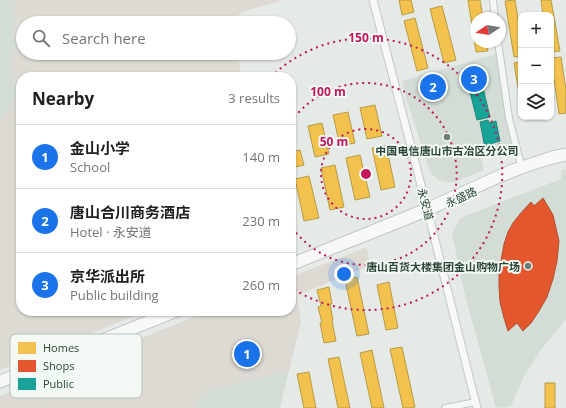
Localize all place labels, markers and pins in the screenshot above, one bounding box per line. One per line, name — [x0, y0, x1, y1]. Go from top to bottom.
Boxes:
pin: 3 — [461, 64, 487, 94]
pin: 2 — [420, 72, 446, 102]
marker: 中国电信唐山市古冶区分公司 — [442, 132, 452, 142]
place label: 中国电信唐山市古冶区分公司 — [376, 143, 519, 158]
centre of rings — [359, 167, 373, 181]
place label: 唐山百货大楼集团金山购物广场 — [366, 259, 520, 274]
marker: 唐山百货大楼集团金山购物广场 — [523, 261, 533, 271]
pin: 1 — [234, 339, 260, 369]

